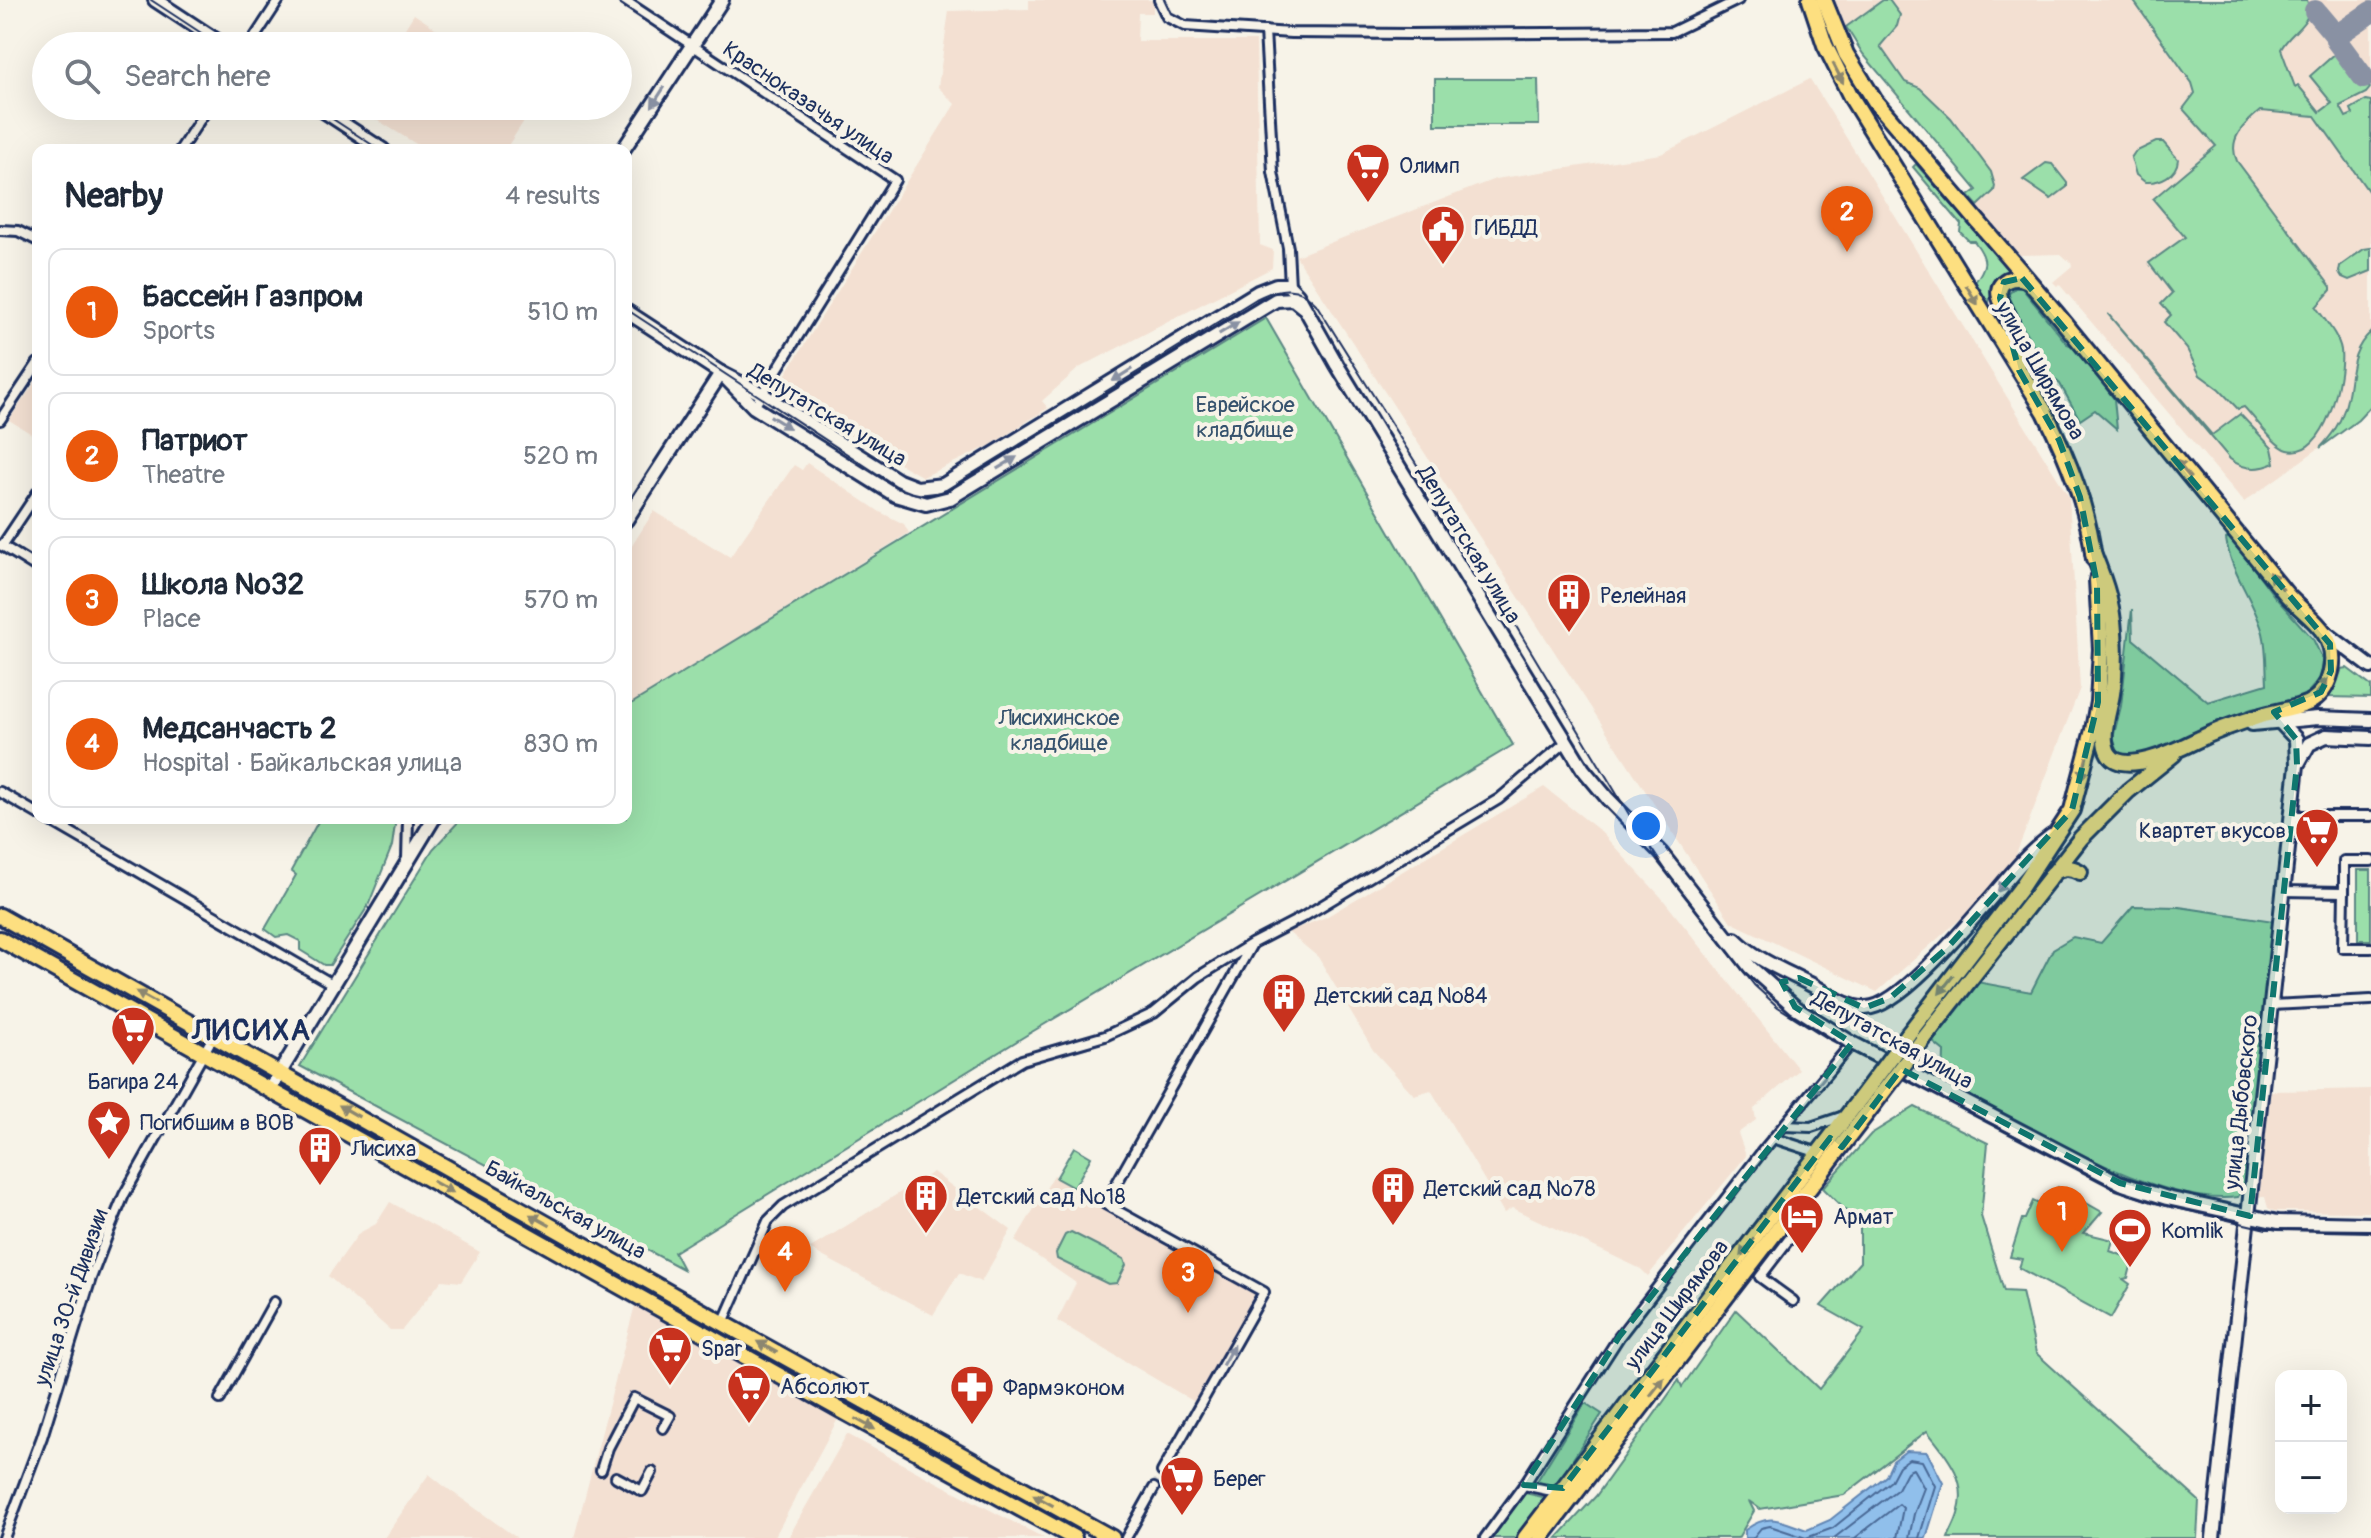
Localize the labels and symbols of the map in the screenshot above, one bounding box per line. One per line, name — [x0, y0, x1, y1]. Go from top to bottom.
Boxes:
street label: Красноказачья улица — [717, 35, 899, 171]
one-way arrow — [1831, 61, 1845, 84]
one-way arrow — [650, 87, 665, 108]
supermarket icon: Олимп — [1344, 141, 1392, 204]
place label: Олимп — [1399, 152, 1460, 180]
pin: 2 — [1821, 186, 1873, 252]
public building icon: ГИБДД — [1419, 203, 1467, 266]
place label: ГИБДД — [1474, 214, 1538, 242]
one-way arrow — [1965, 284, 1979, 306]
street label: улица Ширямова — [1989, 295, 2091, 445]
one-way arrow — [1218, 321, 1240, 335]
street label: Депутатская улица — [742, 356, 912, 473]
one-way arrow — [1111, 367, 1134, 382]
park label: Еврейское кладбище — [1195, 391, 1295, 444]
one-way arrow — [769, 415, 791, 429]
one-way arrow — [996, 457, 1018, 471]
street label: Депутатская улица — [1410, 459, 1527, 629]
one-way arrow — [2175, 459, 2192, 479]
building icon: Релейная — [1545, 571, 1593, 634]
one-way arrow — [2268, 571, 2285, 591]
place label: Релейная — [1600, 582, 1686, 610]
one-way arrow — [2313, 678, 2328, 699]
park label: Лисихинское кладбище — [998, 704, 1120, 757]
one-way arrow — [2077, 755, 2089, 780]
your location — [1626, 806, 1666, 846]
supermarket icon: Квартет вкусов — [2293, 806, 2341, 869]
place label: Квартет вкусов — [2139, 817, 2286, 845]
one-way arrow — [1996, 873, 2014, 893]
building icon: Детский сад №84 — [1260, 971, 1308, 1034]
one-way arrow — [1938, 975, 1954, 995]
place label: Детский сад №84 — [1314, 982, 1488, 1010]
street label: Депутатская улица — [1806, 984, 1978, 1096]
one-way arrow — [135, 990, 157, 1004]
supermarket icon: Багира 24 — [109, 1004, 157, 1067]
district label: ЛИСИХА — [191, 1012, 312, 1049]
street label: улица Дыбовского — [2218, 1013, 2264, 1192]
place label: Багира 24 — [87, 1068, 179, 1096]
one-way arrow — [1810, 1075, 1827, 1095]
place icon: Погибшим в ВОВ — [85, 1098, 133, 1161]
one-way arrow — [338, 1104, 360, 1118]
place label: Погибшим в ВОВ — [140, 1109, 294, 1137]
building icon: Лисиха — [296, 1124, 344, 1187]
place label: Лисиха — [350, 1135, 416, 1163]
street label: Байкальская улица — [480, 1154, 651, 1266]
building icon: Детский сад №78 — [1369, 1164, 1417, 1227]
building icon: Детский сад №18 — [902, 1172, 950, 1235]
place label: Детский сад №78 — [1423, 1175, 1596, 1203]
one-way arrow — [432, 1179, 454, 1193]
place label: Детский сад №18 — [956, 1183, 1125, 1211]
pin: 1 — [2036, 1186, 2088, 1252]
hotel icon: Армат — [1778, 1192, 1826, 1255]
place label: Армат — [1833, 1203, 1893, 1231]
street label: улица 30-й Дивизии — [27, 1205, 114, 1390]
sports icon: Komlik — [2106, 1206, 2154, 1269]
one-way arrow — [529, 1213, 552, 1226]
place label: Komlik — [2161, 1217, 2223, 1245]
pin: 4 — [759, 1226, 811, 1292]
street label: улица Ширямова — [1618, 1234, 1735, 1376]
one-way arrow — [1740, 1237, 1756, 1257]
pin: 3 — [1162, 1247, 1214, 1313]
supermarket icon: Spar — [646, 1324, 694, 1387]
place label: Spar — [701, 1335, 742, 1363]
one-way arrow — [756, 1340, 778, 1354]
one-way arrow — [1221, 1344, 1235, 1367]
supermarket icon: Абсолют — [725, 1362, 773, 1425]
pharmacy icon: Фармэконом — [948, 1363, 996, 1426]
place label: Абсолют — [780, 1373, 870, 1401]
place label: Фармэконом — [1003, 1374, 1125, 1402]
one-way arrow — [1648, 1377, 1664, 1397]
one-way arrow — [854, 1417, 876, 1431]
supermarket icon: Берег — [1158, 1454, 1206, 1517]
place label: Берег — [1213, 1465, 1266, 1493]
one-way arrow — [1032, 1493, 1055, 1507]

